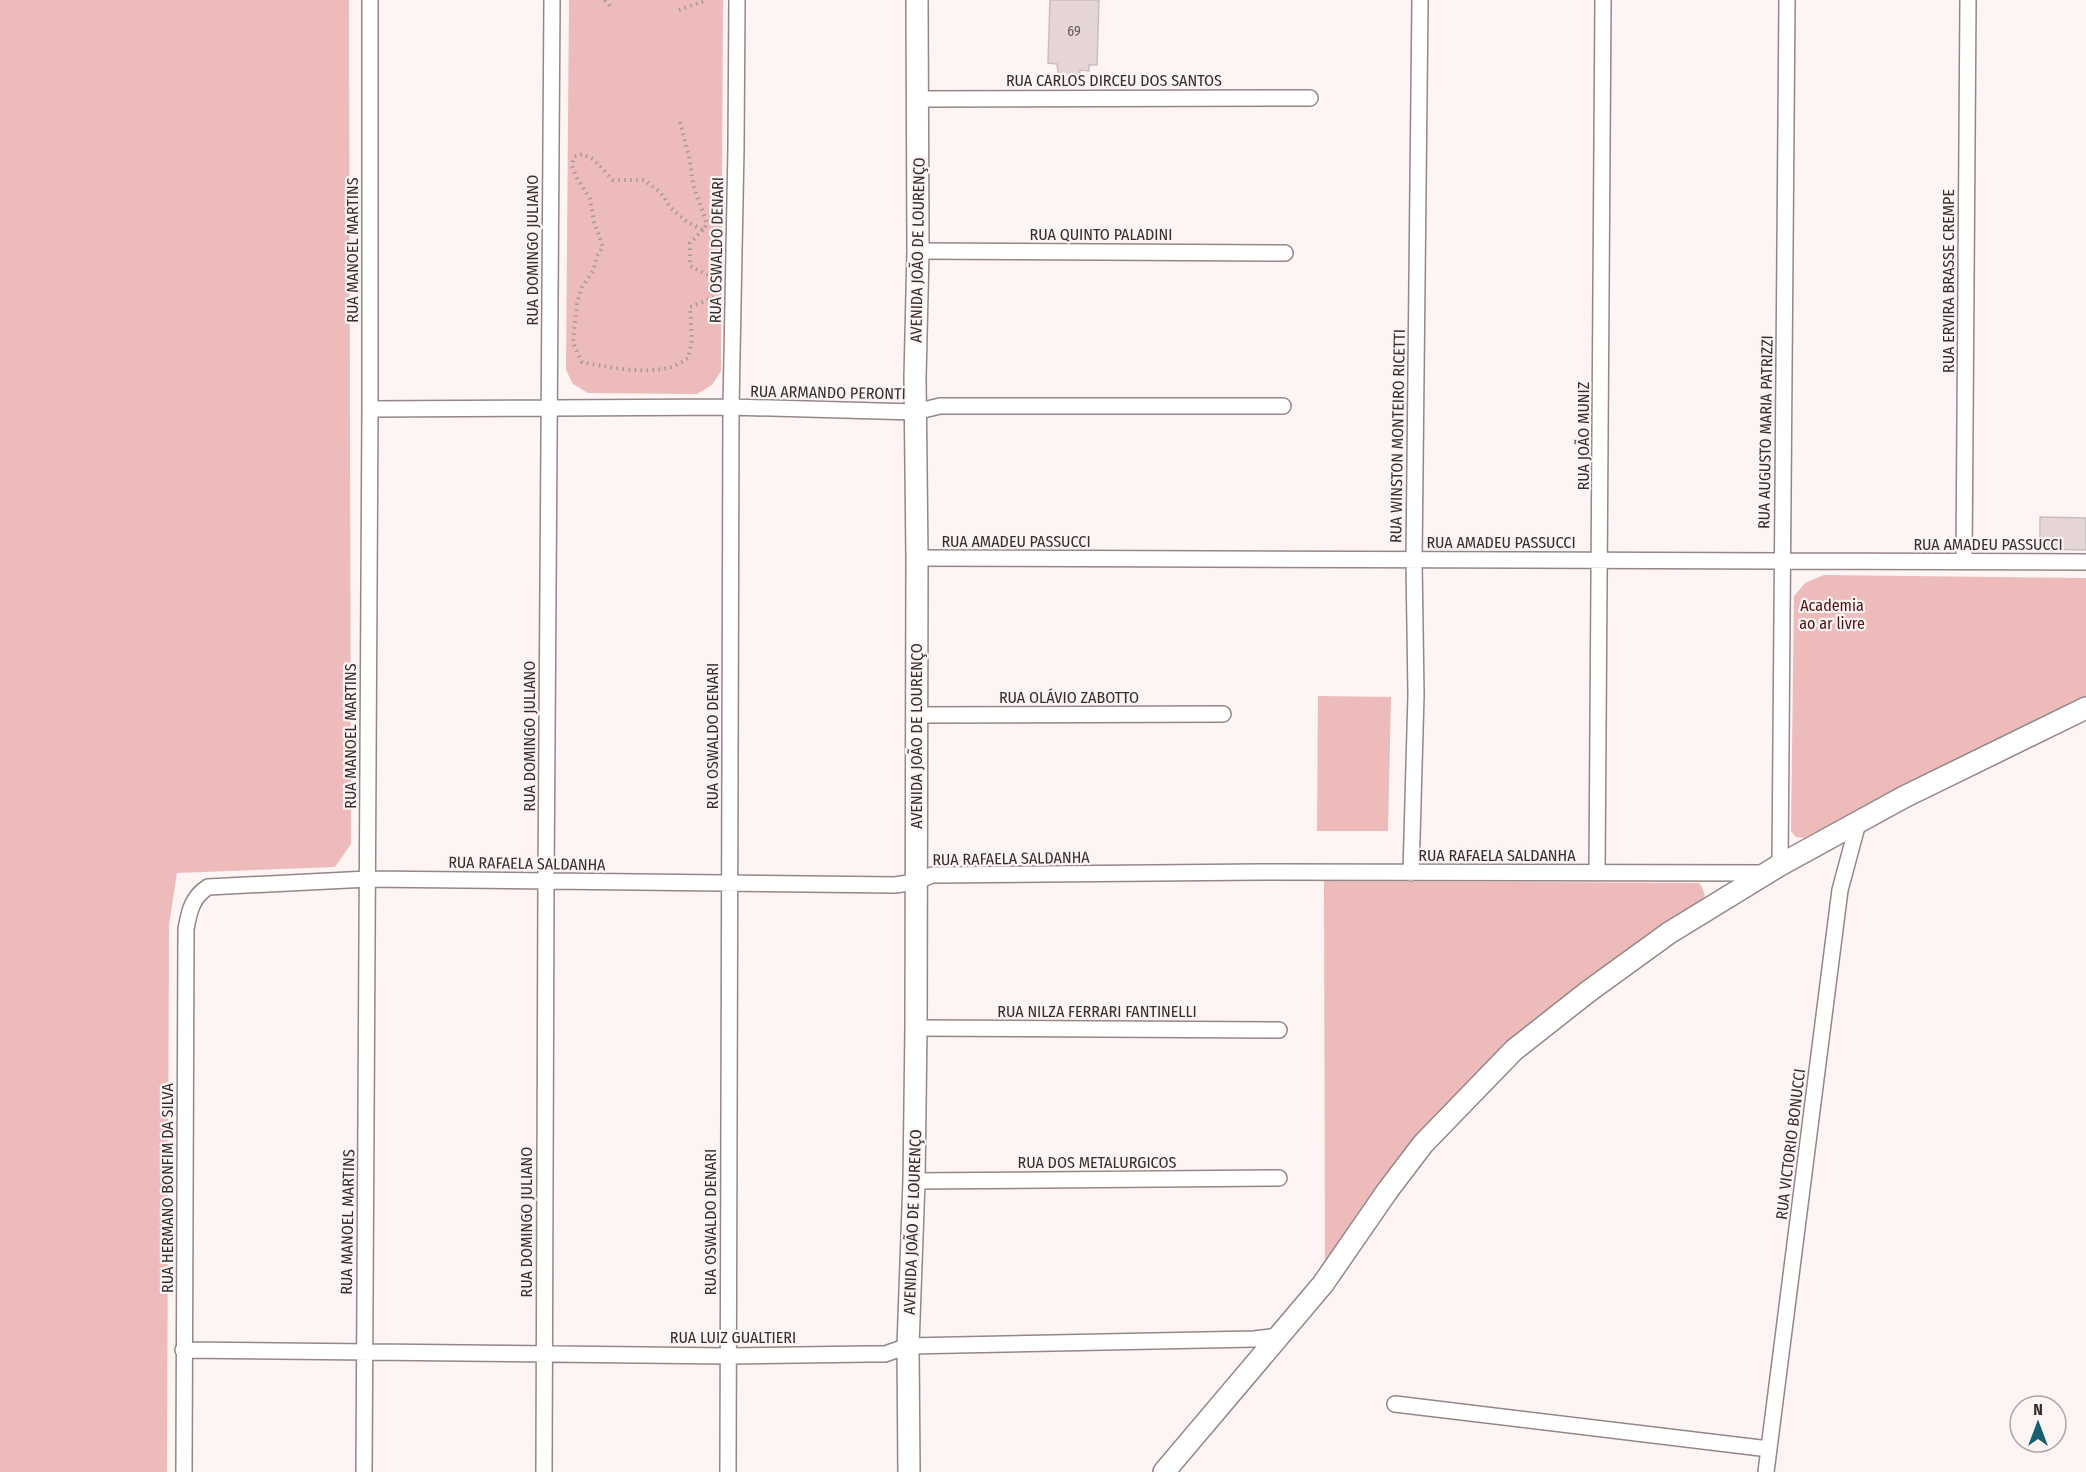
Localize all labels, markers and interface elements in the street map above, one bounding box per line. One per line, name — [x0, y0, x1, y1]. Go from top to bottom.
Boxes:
house number: 69 — [1067, 23, 1081, 40]
street label: RUA CARLOS DIRCEU DOS SANTOS — [1006, 71, 1222, 90]
street label: AVENIDA JOÃO DE LOURENÇO — [906, 157, 930, 343]
street label: RUA DOMINGO JULIANO — [523, 175, 542, 325]
street label: RUA MANOEL MARTINS — [343, 177, 362, 323]
street label: RUA OSWALDO DENARI — [706, 177, 727, 323]
street label: RUA ERVIRA BRASSE CREMPE — [1939, 189, 1958, 373]
street label: RUA QUINTO PALADINI — [1030, 225, 1172, 244]
street label: RUA WINSTON MONTEIRO RICETTI — [1386, 329, 1409, 543]
street label: RUA AUGUSTO MARIA PATRIZZI — [1754, 335, 1777, 529]
street label: RUA ARMANDO PERONTI — [750, 382, 906, 403]
street label: RUA JOÃO MUNIZ — [1574, 382, 1593, 490]
street label: RUA AMADEU PASSUCCI — [941, 532, 1091, 551]
street label: RUA AMADEU PASSUCCI — [1426, 533, 1576, 552]
street label: RUA AMADEU PASSUCCI — [1913, 535, 2063, 554]
park label: Academia ao ar livre — [1799, 596, 1865, 633]
street label: AVENIDA JOÃO DE LOURENÇO — [907, 643, 927, 829]
street label: RUA DOMINGO JULIANO — [520, 661, 539, 811]
street label: RUA MANOEL MARTINS — [341, 663, 360, 809]
street label: RUA OSWALDO DENARI — [703, 663, 722, 809]
street label: RUA OLÁVIO ZABOTTO — [999, 688, 1139, 707]
street label: RUA RAFAELA SALDANHA — [1418, 846, 1576, 865]
street label: RUA RAFAELA SALDANHA — [932, 848, 1090, 869]
street label: RUA RAFAELA SALDANHA — [448, 853, 606, 874]
street label: RUA NILZA FERRARI FANTINELLI — [997, 1002, 1197, 1021]
street label: RUA VICTORIO BONUCCI — [1772, 1067, 1809, 1221]
street label: RUA HERMANO BONFIM DA SILVA — [158, 1082, 177, 1293]
street label: AVENIDA JOÃO DE LOURENÇO — [900, 1129, 926, 1315]
street label: RUA DOMINGO JULIANO — [517, 1147, 536, 1297]
street label: RUA MANOEL MARTINS — [337, 1149, 358, 1295]
street label: RUA OSWALDO DENARI — [701, 1149, 720, 1295]
street label: RUA DOS METALURGICOS — [1018, 1153, 1176, 1172]
street label: RUA LUIZ GUALTIERI — [670, 1328, 796, 1347]
north arrow — [2008, 1394, 2068, 1454]
text: N — [2033, 1400, 2043, 1419]

